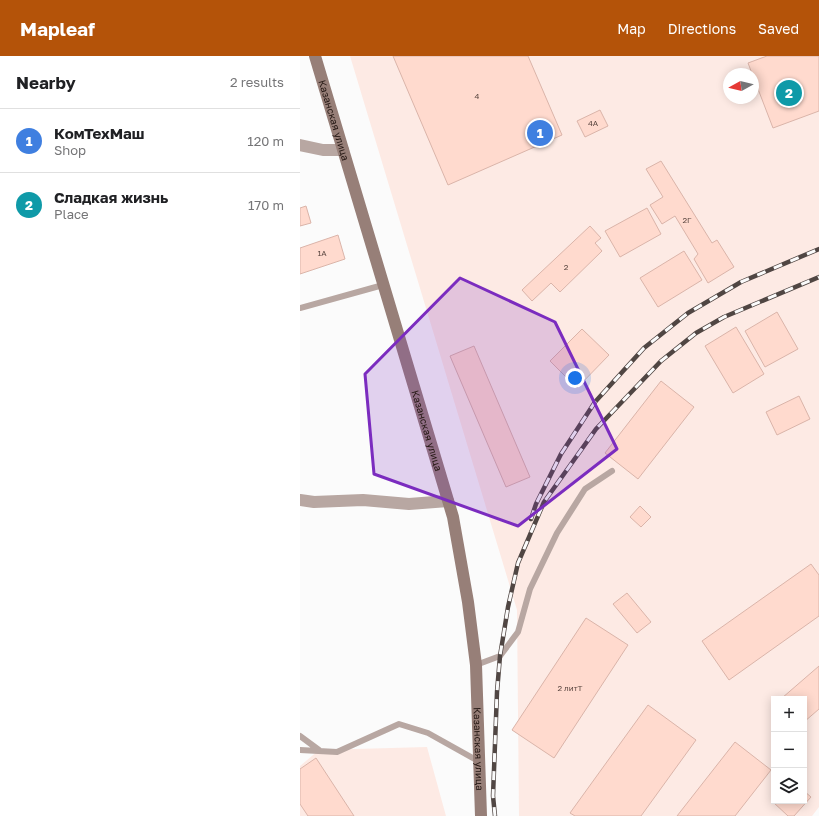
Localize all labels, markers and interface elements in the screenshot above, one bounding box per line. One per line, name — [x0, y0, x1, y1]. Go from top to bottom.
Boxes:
text: Mapleaf — [20, 17, 95, 40]
text: Map — [617, 20, 646, 37]
text: Directions — [668, 20, 736, 37]
text: Saved — [758, 20, 799, 37]
north arrow — [723, 68, 759, 104]
text: Nearby — [16, 72, 76, 93]
text: 2 results — [230, 74, 284, 90]
street label: Казанская улица — [316, 78, 352, 162]
pin: 2 — [776, 78, 802, 108]
house number: 4 — [475, 91, 480, 101]
pin: 1 — [527, 118, 553, 148]
house number: 4А — [588, 118, 599, 128]
text: КомТехМаш — [54, 124, 144, 142]
text: 1 — [26, 133, 32, 149]
text: 120 m — [247, 133, 284, 149]
text: Shop — [54, 142, 86, 158]
text: Сладкая жизнь — [54, 188, 168, 206]
text: 2 — [25, 197, 33, 213]
text: 170 m — [248, 197, 284, 213]
text: Place — [54, 206, 89, 222]
house number: 2Г — [682, 215, 692, 225]
house number: 1А — [317, 248, 327, 258]
house number: 2 — [564, 262, 569, 272]
your location — [565, 368, 585, 388]
street label: Казанская улица — [409, 389, 445, 472]
house number: 2 литТ — [557, 683, 583, 693]
map controls — [771, 696, 807, 804]
button: + — [771, 696, 807, 732]
street label: Казанская улица — [471, 707, 486, 791]
button: − — [771, 732, 807, 768]
button: layers — [771, 768, 807, 804]

